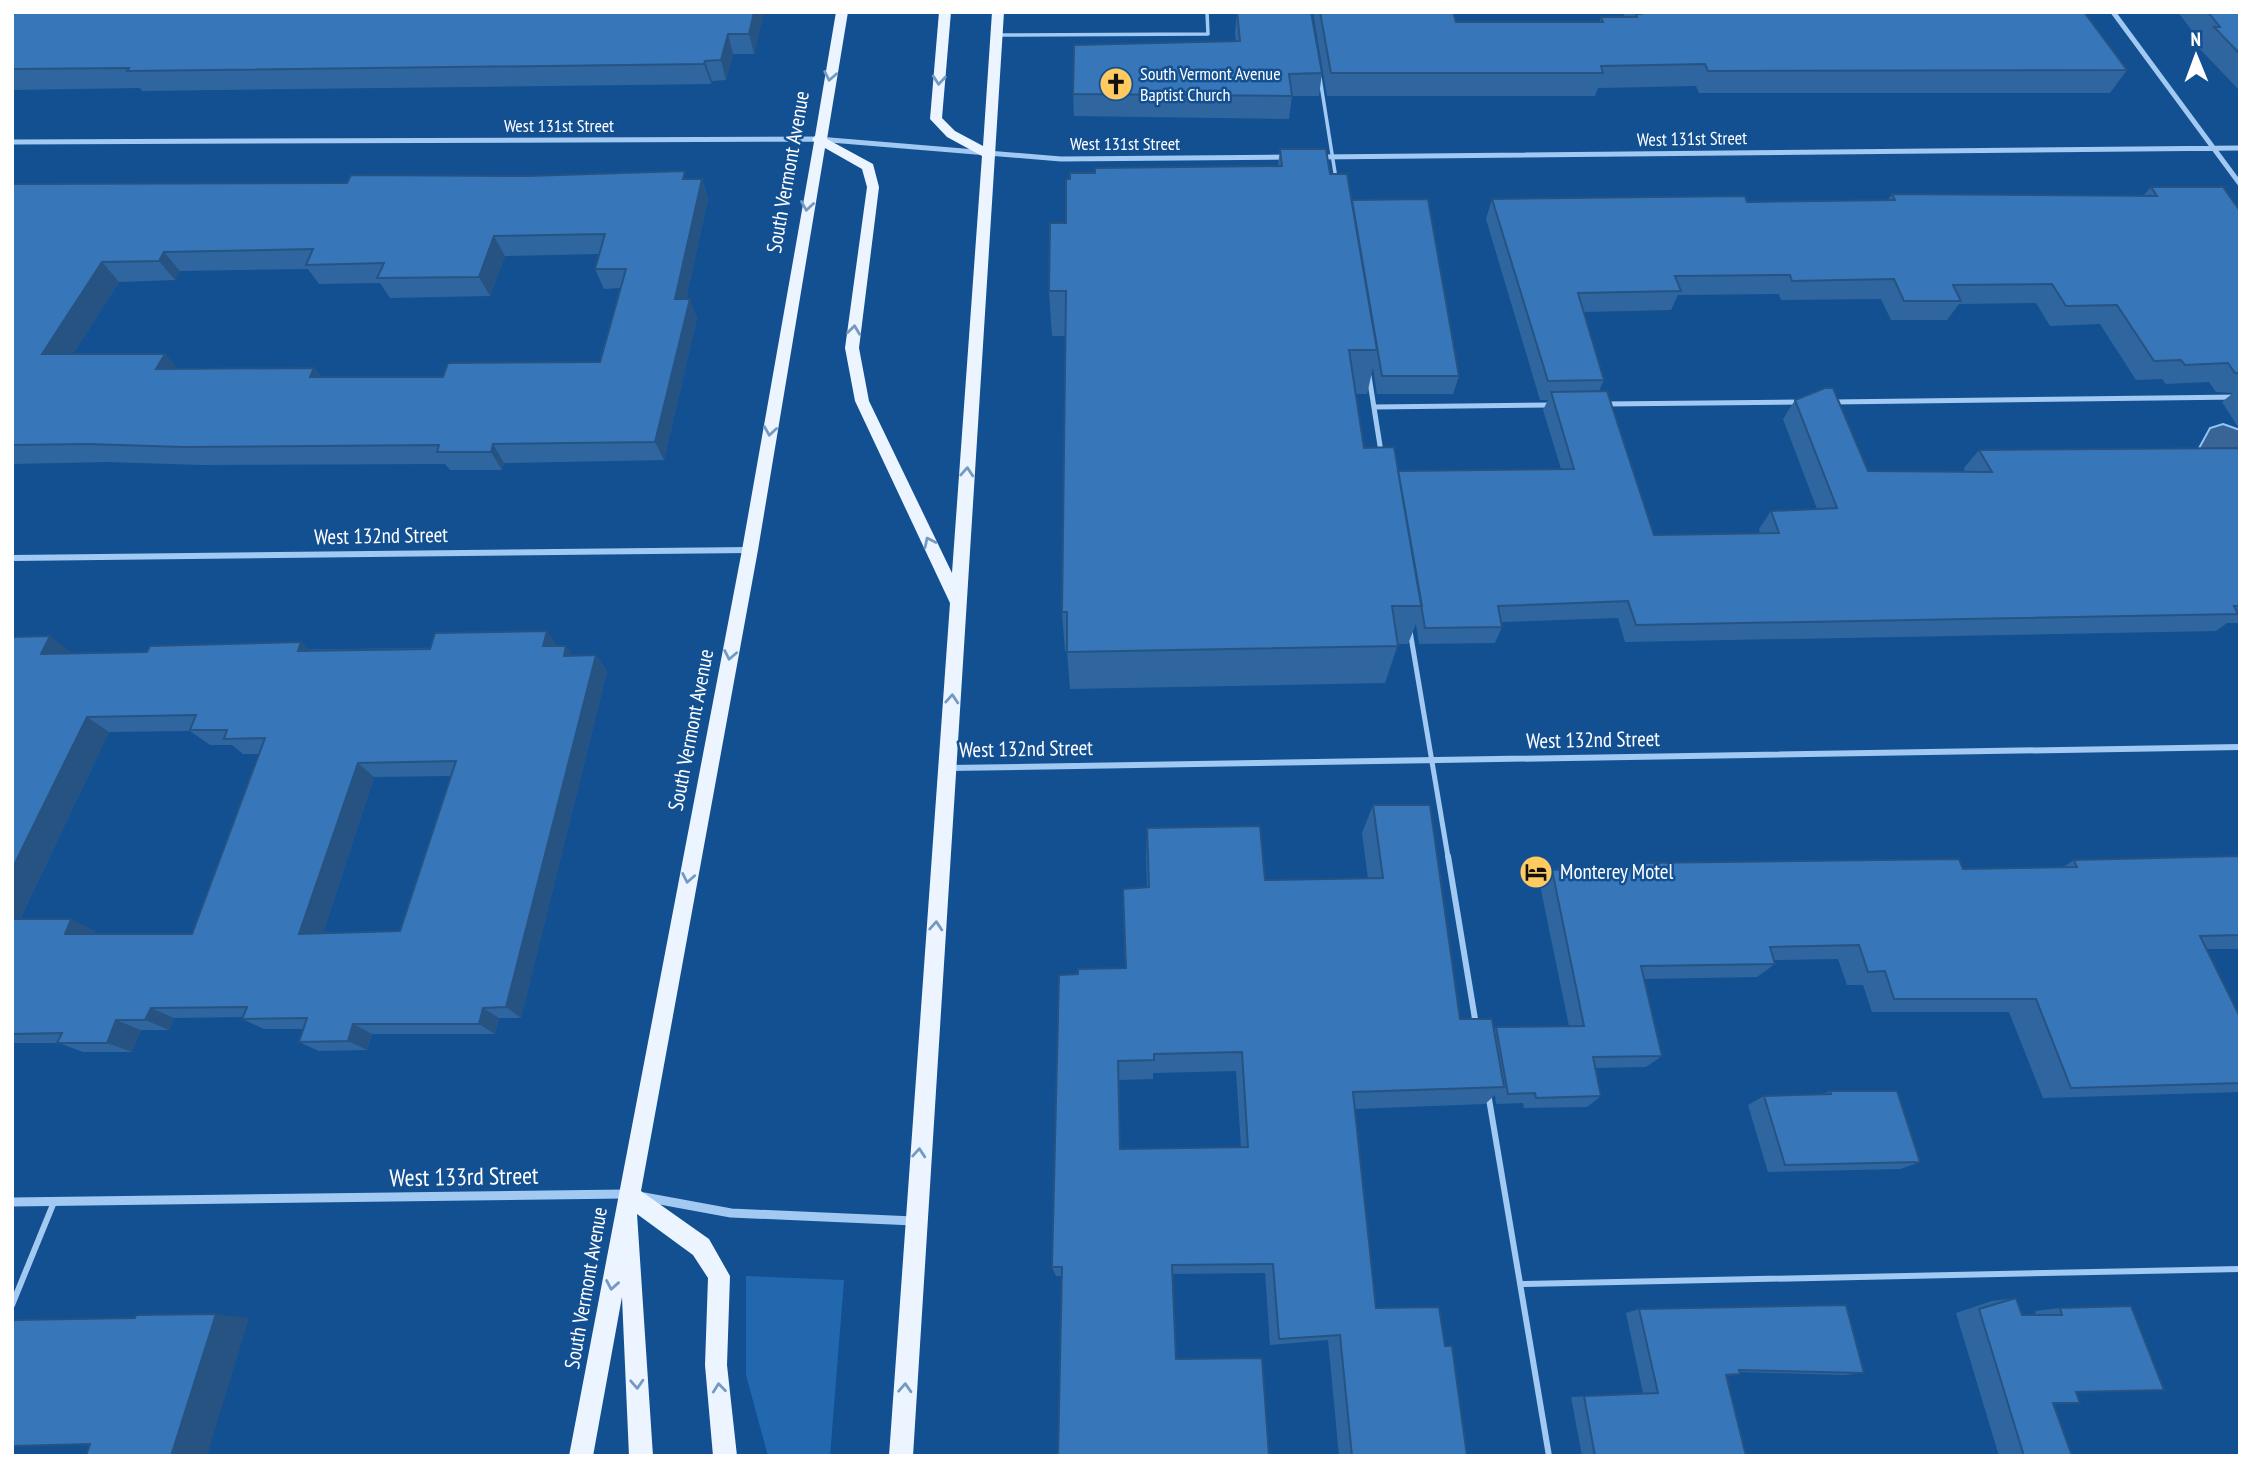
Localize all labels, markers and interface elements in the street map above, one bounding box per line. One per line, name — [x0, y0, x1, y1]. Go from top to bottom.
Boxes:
north arrow — [2161, 21, 2231, 91]
text: N — [2190, 27, 2201, 51]
place label: South Vermont Avenue Baptist Church — [1140, 62, 1281, 106]
church icon: South Vermont Avenue Baptist Church — [1097, 65, 1135, 103]
one-way arrow — [823, 70, 838, 82]
one-way arrow — [932, 75, 947, 86]
street label: South Vermont Avenue — [760, 89, 815, 255]
street label: West 131st Street — [504, 114, 614, 137]
street label: West 131st Street — [1637, 126, 1747, 151]
street label: West 131st Street — [1070, 132, 1180, 155]
one-way arrow — [800, 200, 815, 212]
one-way arrow — [847, 325, 862, 336]
one-way arrow — [763, 425, 778, 437]
one-way arrow — [960, 466, 975, 477]
street label: West 132nd Street — [314, 521, 448, 550]
one-way arrow — [923, 537, 937, 549]
street label: South Vermont Avenue — [662, 647, 719, 813]
one-way arrow — [723, 649, 738, 661]
one-way arrow — [944, 693, 959, 704]
street label: West 132nd Street — [1526, 725, 1660, 754]
street label: West 132nd Street — [959, 734, 1093, 763]
hotel icon: Monterey Motel — [1517, 853, 1555, 891]
place label: Monterey Motel — [1560, 858, 1673, 885]
one-way arrow — [681, 872, 696, 884]
one-way arrow — [928, 920, 943, 931]
one-way arrow — [912, 1147, 927, 1158]
street label: West 133rd Street — [389, 1160, 539, 1193]
street label: South Vermont Avenue — [558, 1205, 613, 1371]
one-way arrow — [605, 1279, 620, 1291]
one-way arrow — [629, 1379, 644, 1390]
one-way arrow — [712, 1382, 727, 1393]
one-way arrow — [897, 1382, 912, 1393]

